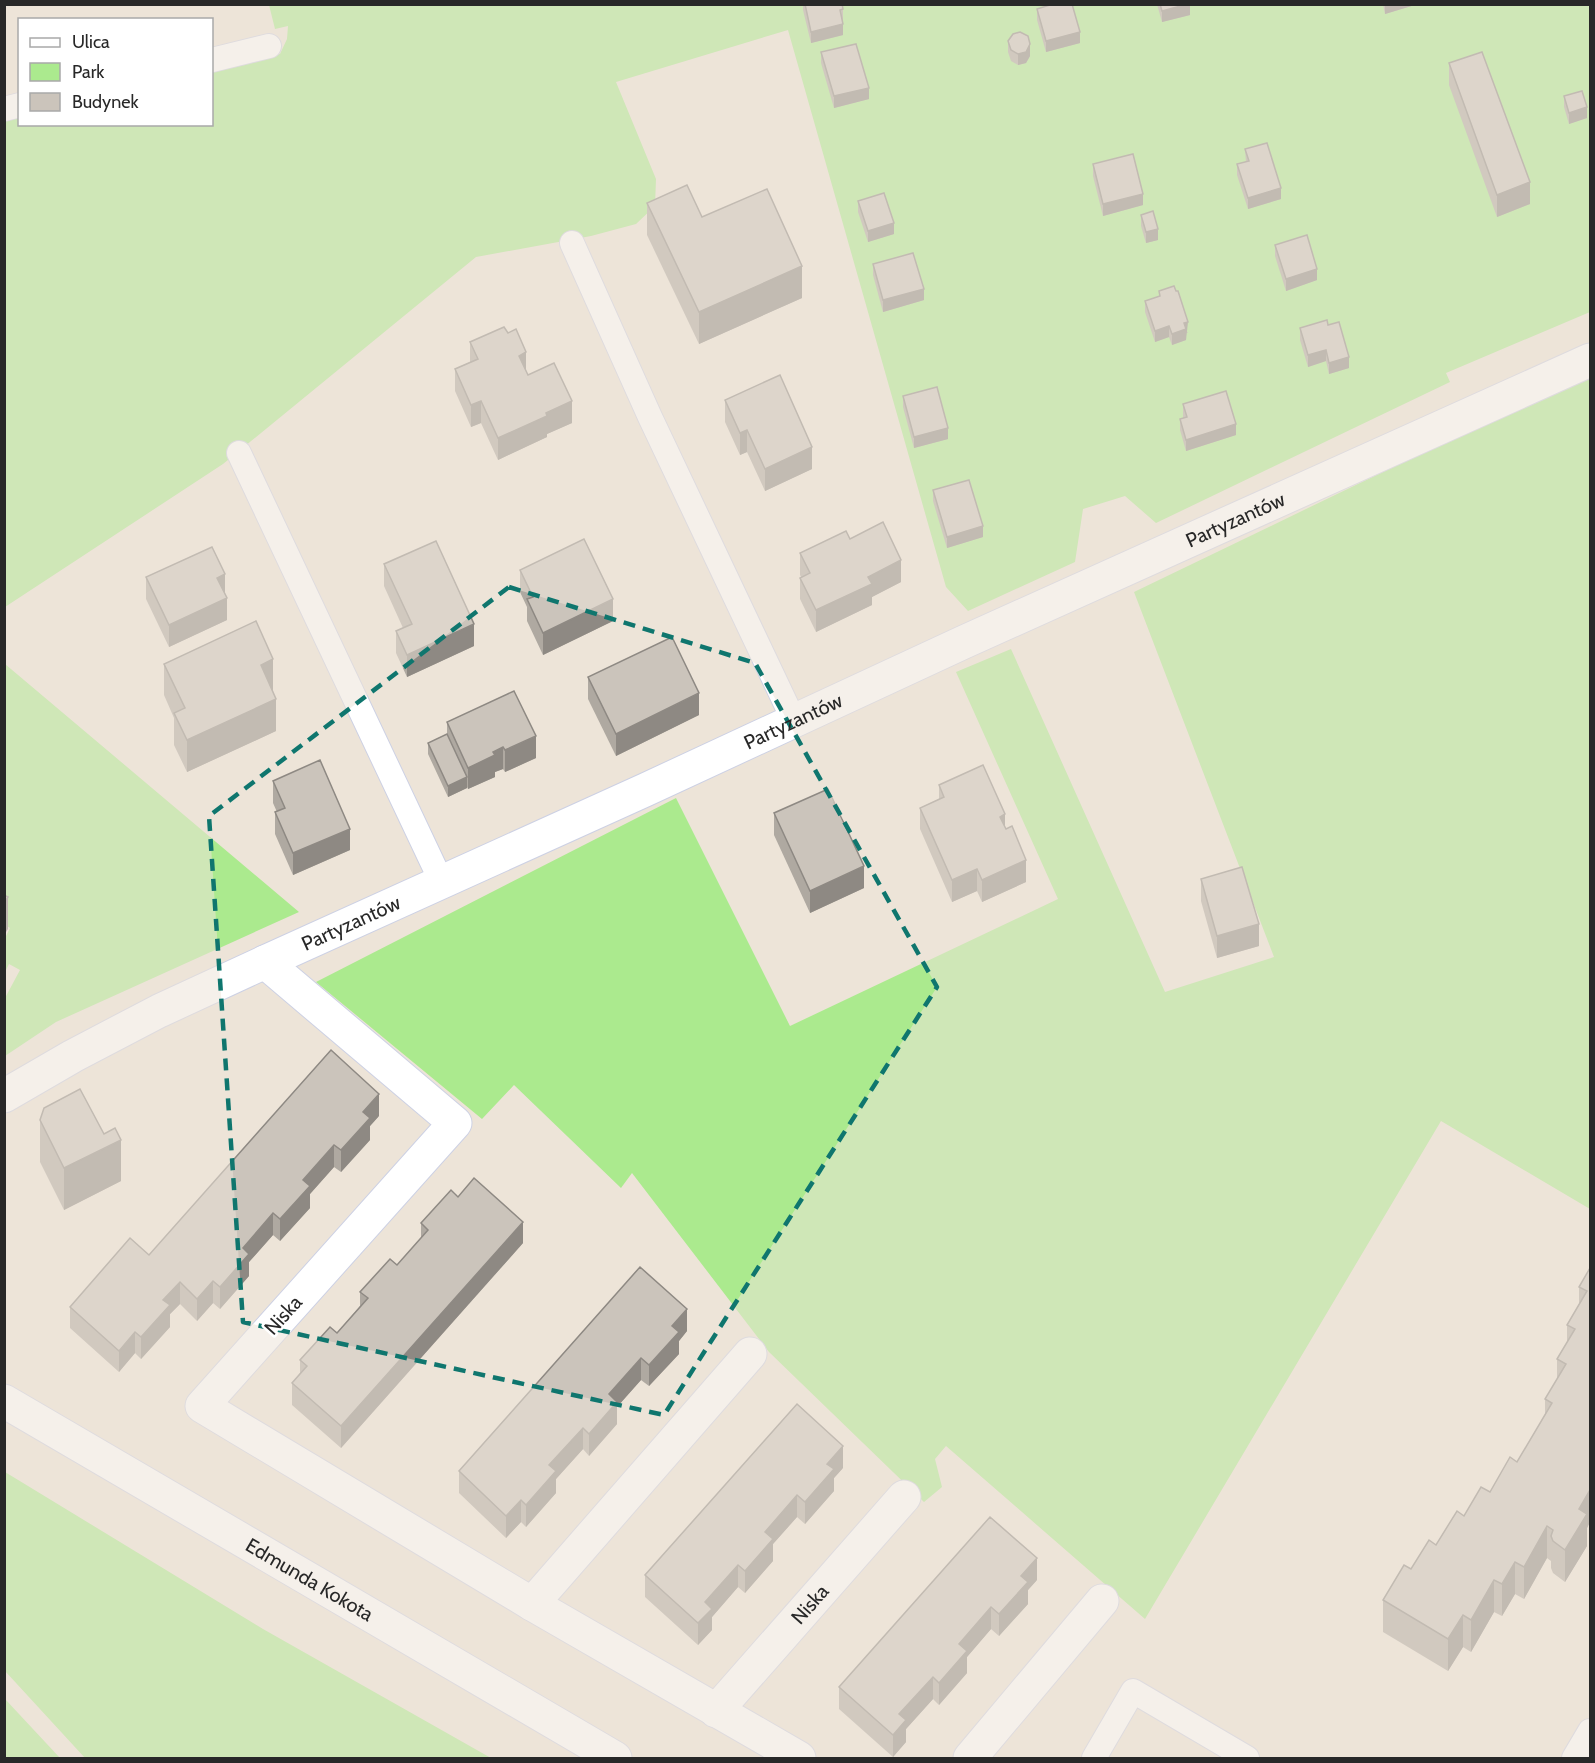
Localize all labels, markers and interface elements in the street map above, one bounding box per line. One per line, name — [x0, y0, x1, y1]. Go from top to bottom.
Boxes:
legend — [18, 18, 213, 126]
text: Ulica — [72, 31, 110, 53]
text: Park — [72, 61, 105, 83]
text: Budynek — [72, 91, 139, 113]
street label: Partyzantów — [1182, 487, 1289, 552]
street label: Partyzantów — [740, 688, 847, 754]
street label: Partyzantów — [298, 890, 405, 956]
street label: Niska — [259, 1290, 307, 1340]
street label: Edmunda Kokota — [242, 1533, 378, 1626]
street label: Niska — [786, 1579, 834, 1629]

